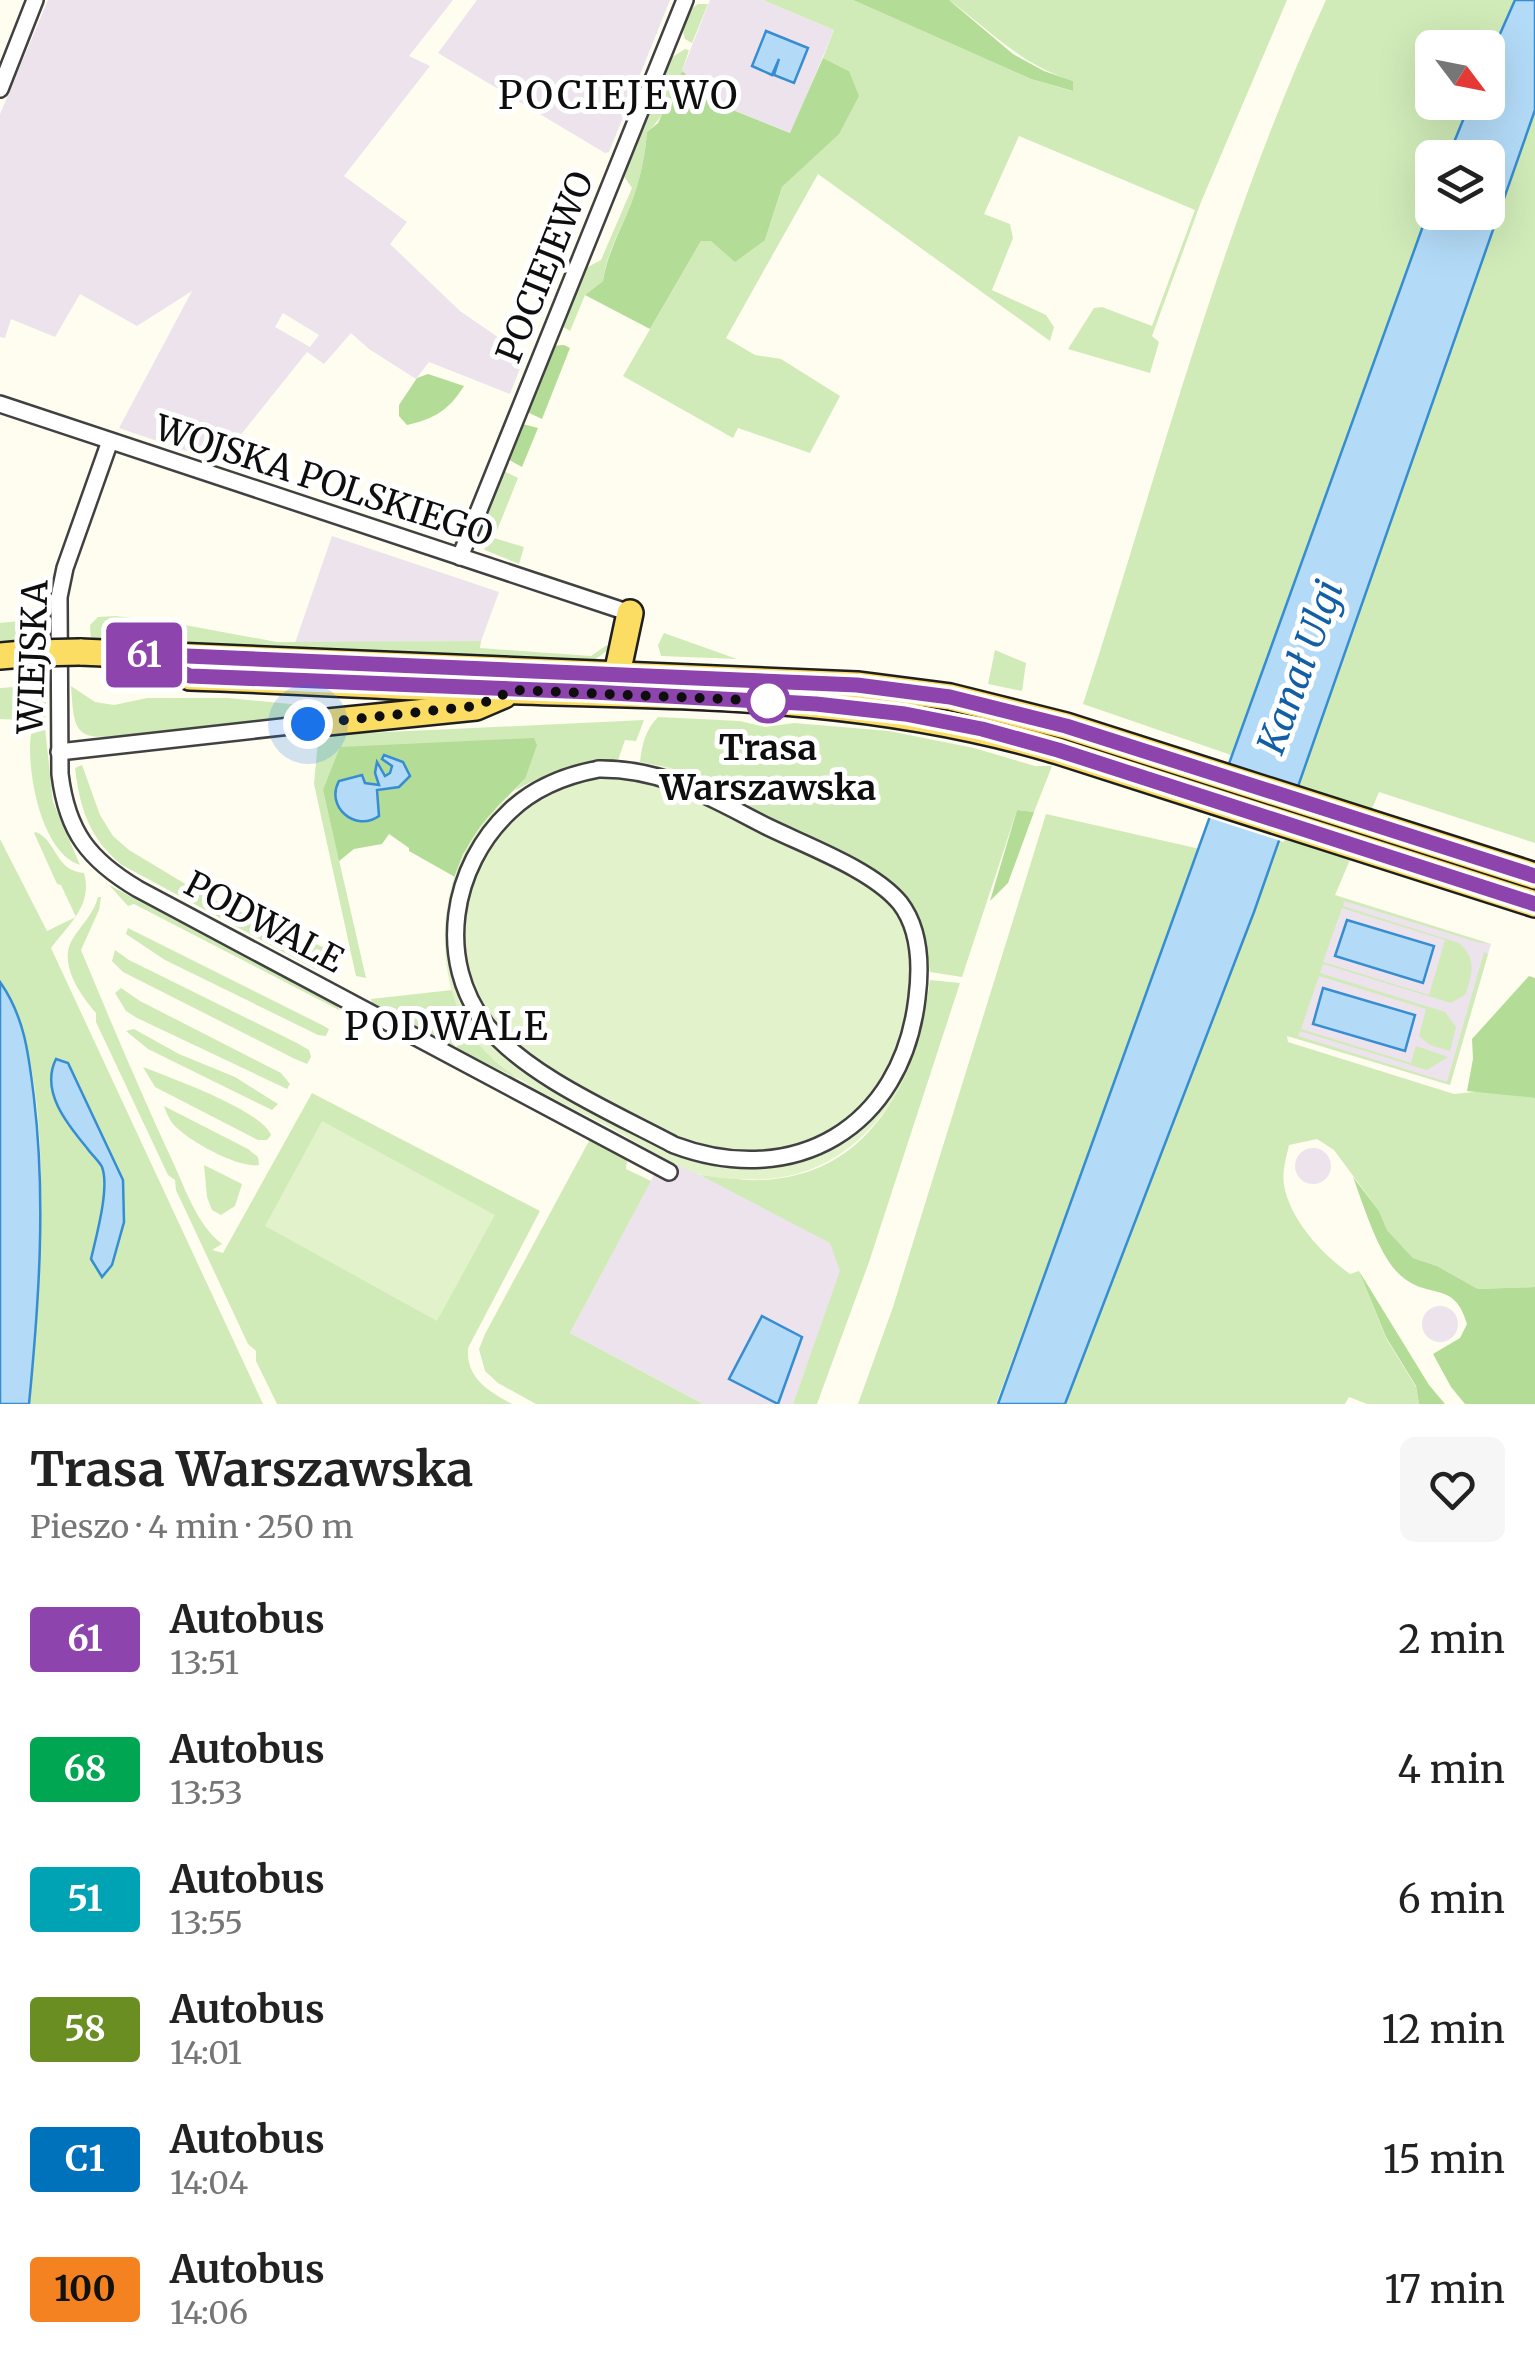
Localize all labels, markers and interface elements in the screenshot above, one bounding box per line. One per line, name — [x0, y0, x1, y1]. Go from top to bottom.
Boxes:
north arrow — [1415, 30, 1505, 120]
map controls — [1415, 30, 1505, 230]
district label: POCIEJEWO — [498, 72, 740, 119]
button: layers — [1415, 140, 1505, 230]
street label: POCIEJEWO — [487, 165, 603, 369]
street label: WOJSKA POLSKIEGO — [149, 405, 498, 556]
water label: Kanał Ulgi — [1247, 574, 1353, 761]
street label: WIEJSKA — [8, 579, 58, 735]
line badge: 61 — [99, 622, 189, 688]
text: 61 — [126, 633, 162, 677]
marker: Trasa Warszawska — [747, 680, 789, 722]
your location — [283, 699, 333, 749]
place label: Trasa Warszawska — [659, 726, 876, 810]
street label: PODWALE — [177, 862, 351, 982]
district label: PODWALE — [344, 1003, 550, 1050]
button: heart — [1400, 1437, 1505, 1542]
text: Trasa Warszawska — [30, 1439, 473, 1499]
text: Pieszo · 4 min · 250 m — [30, 1507, 353, 1547]
text: Autobus — [170, 1596, 325, 1643]
text: 2 min — [1398, 1616, 1505, 1663]
text: 61 — [67, 1617, 103, 1661]
text: 13:51 — [170, 1643, 239, 1683]
text: Autobus — [170, 1726, 325, 1773]
text: 4 min — [1397, 1746, 1505, 1793]
text: 68 — [63, 1747, 107, 1791]
text: 13:53 — [170, 1773, 243, 1813]
text: Autobus — [170, 1856, 325, 1903]
text: 6 min — [1398, 1876, 1505, 1923]
text: 51 — [67, 1877, 103, 1921]
text: 13:55 — [170, 1903, 243, 1943]
text: Autobus — [170, 1986, 325, 2033]
text: 12 min — [1382, 2006, 1505, 2053]
text: 58 — [64, 2007, 106, 2051]
text: 14:01 — [170, 2033, 242, 2073]
text: Autobus — [170, 2116, 325, 2163]
text: 15 min — [1383, 2136, 1505, 2183]
text: C1 — [65, 2137, 105, 2181]
text: 14:04 — [170, 2163, 248, 2203]
text: Autobus — [170, 2246, 325, 2293]
text: 17 min — [1384, 2266, 1505, 2313]
text: 100 — [54, 2267, 116, 2311]
text: 14:06 — [170, 2293, 248, 2333]

